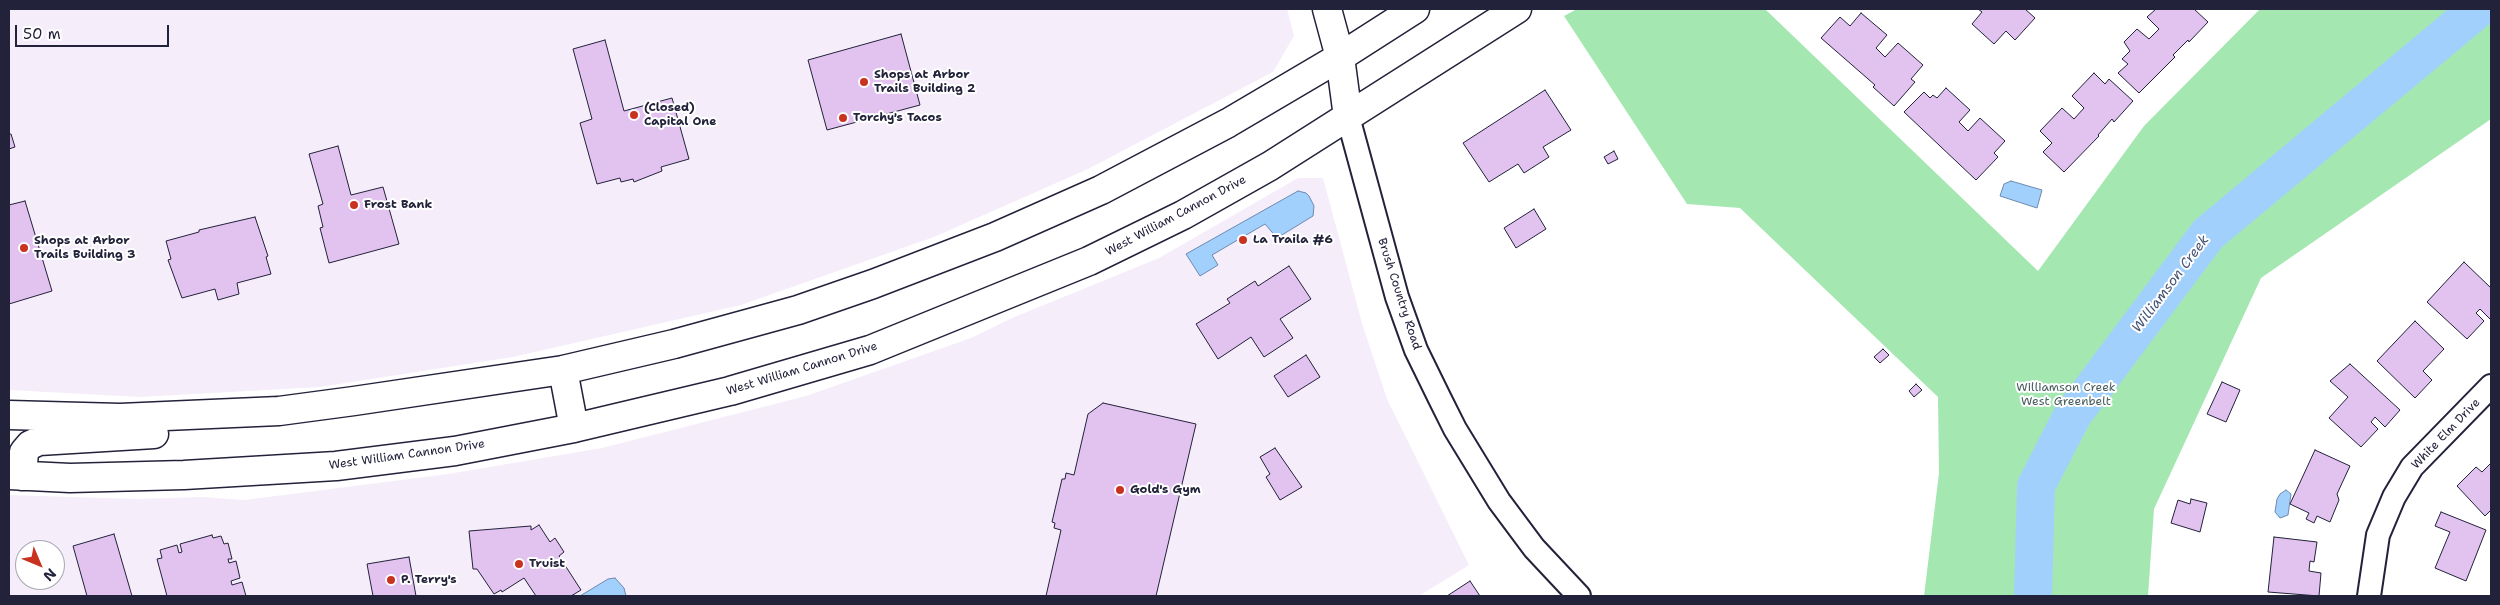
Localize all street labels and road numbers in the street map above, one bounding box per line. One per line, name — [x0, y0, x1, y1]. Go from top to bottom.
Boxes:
street label: West William Cannon Drive — [1103, 173, 1249, 259]
street label: Brush Country Road — [1374, 236, 1424, 352]
street label: West William Cannon Drive — [725, 339, 879, 399]
street label: White Elm Drive — [2409, 396, 2483, 472]
street label: West William Cannon Drive — [328, 437, 486, 473]

